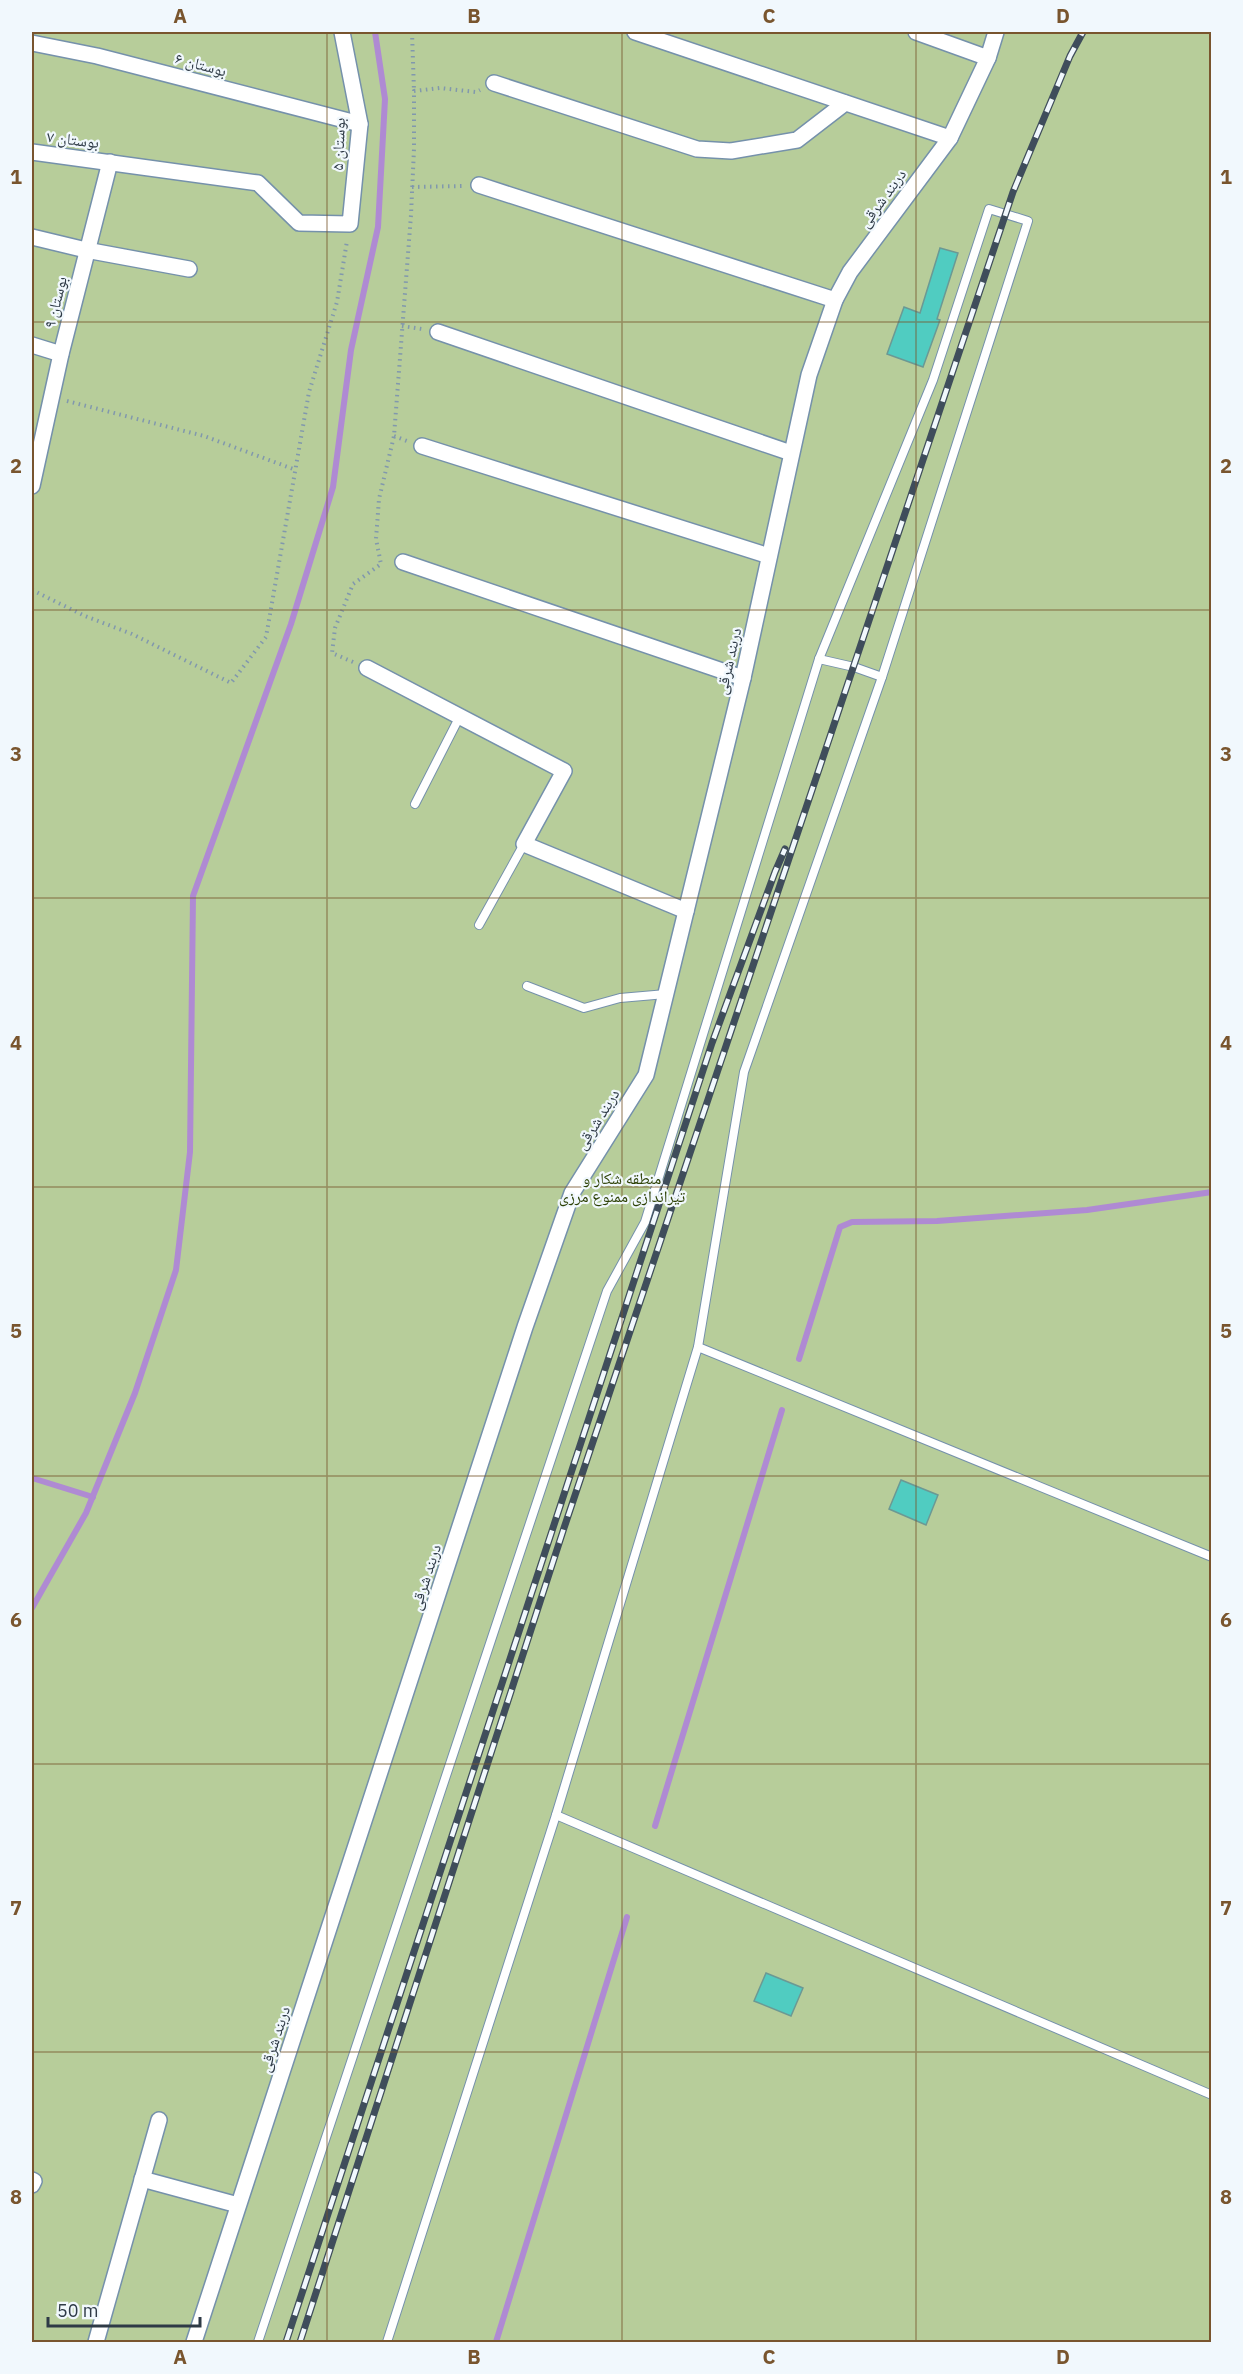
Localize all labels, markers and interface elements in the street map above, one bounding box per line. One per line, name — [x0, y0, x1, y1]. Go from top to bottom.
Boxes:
text: A — [173, 2, 187, 29]
text: B — [467, 2, 481, 29]
text: C — [762, 2, 776, 29]
text: D — [1056, 2, 1070, 29]
street label: بوستان ۶ — [173, 48, 229, 81]
street label: بوستان ۵ — [327, 117, 350, 171]
street label: بوستان ۷ — [46, 126, 100, 153]
text: 1 — [10, 163, 22, 190]
text: 1 — [1220, 163, 1232, 190]
street label: دربند شرقی — [854, 165, 911, 232]
street label: بوستان ۹ — [39, 274, 72, 330]
text: 2 — [10, 452, 22, 479]
text: 2 — [1220, 452, 1232, 479]
street label: دربند شرقی — [711, 626, 746, 697]
text: 3 — [10, 740, 22, 767]
text: 3 — [1220, 740, 1232, 767]
text: 4 — [10, 1029, 22, 1056]
text: 4 — [1220, 1029, 1232, 1056]
street label: دربند شرقی — [571, 1085, 624, 1154]
park label: منطقه شکار و تیراندازی ممنوع مرزی — [559, 1168, 686, 1207]
text: 5 — [10, 1317, 22, 1344]
text: 5 — [1220, 1317, 1232, 1344]
street label: دربند شرقی — [405, 1542, 446, 1613]
text: 6 — [10, 1606, 22, 1633]
text: 6 — [1220, 1606, 1232, 1633]
text: 7 — [10, 1894, 22, 1921]
text: 7 — [1220, 1894, 1232, 1921]
street label: دربند شرقی — [254, 2004, 295, 2075]
text: 8 — [10, 2183, 22, 2210]
text: 8 — [1220, 2183, 1232, 2210]
scale bar — [48, 2290, 200, 2328]
text: 50 m — [57, 2299, 99, 2322]
text: A — [173, 2343, 187, 2370]
text: B — [467, 2343, 481, 2370]
text: C — [762, 2343, 776, 2370]
text: D — [1056, 2343, 1070, 2370]

